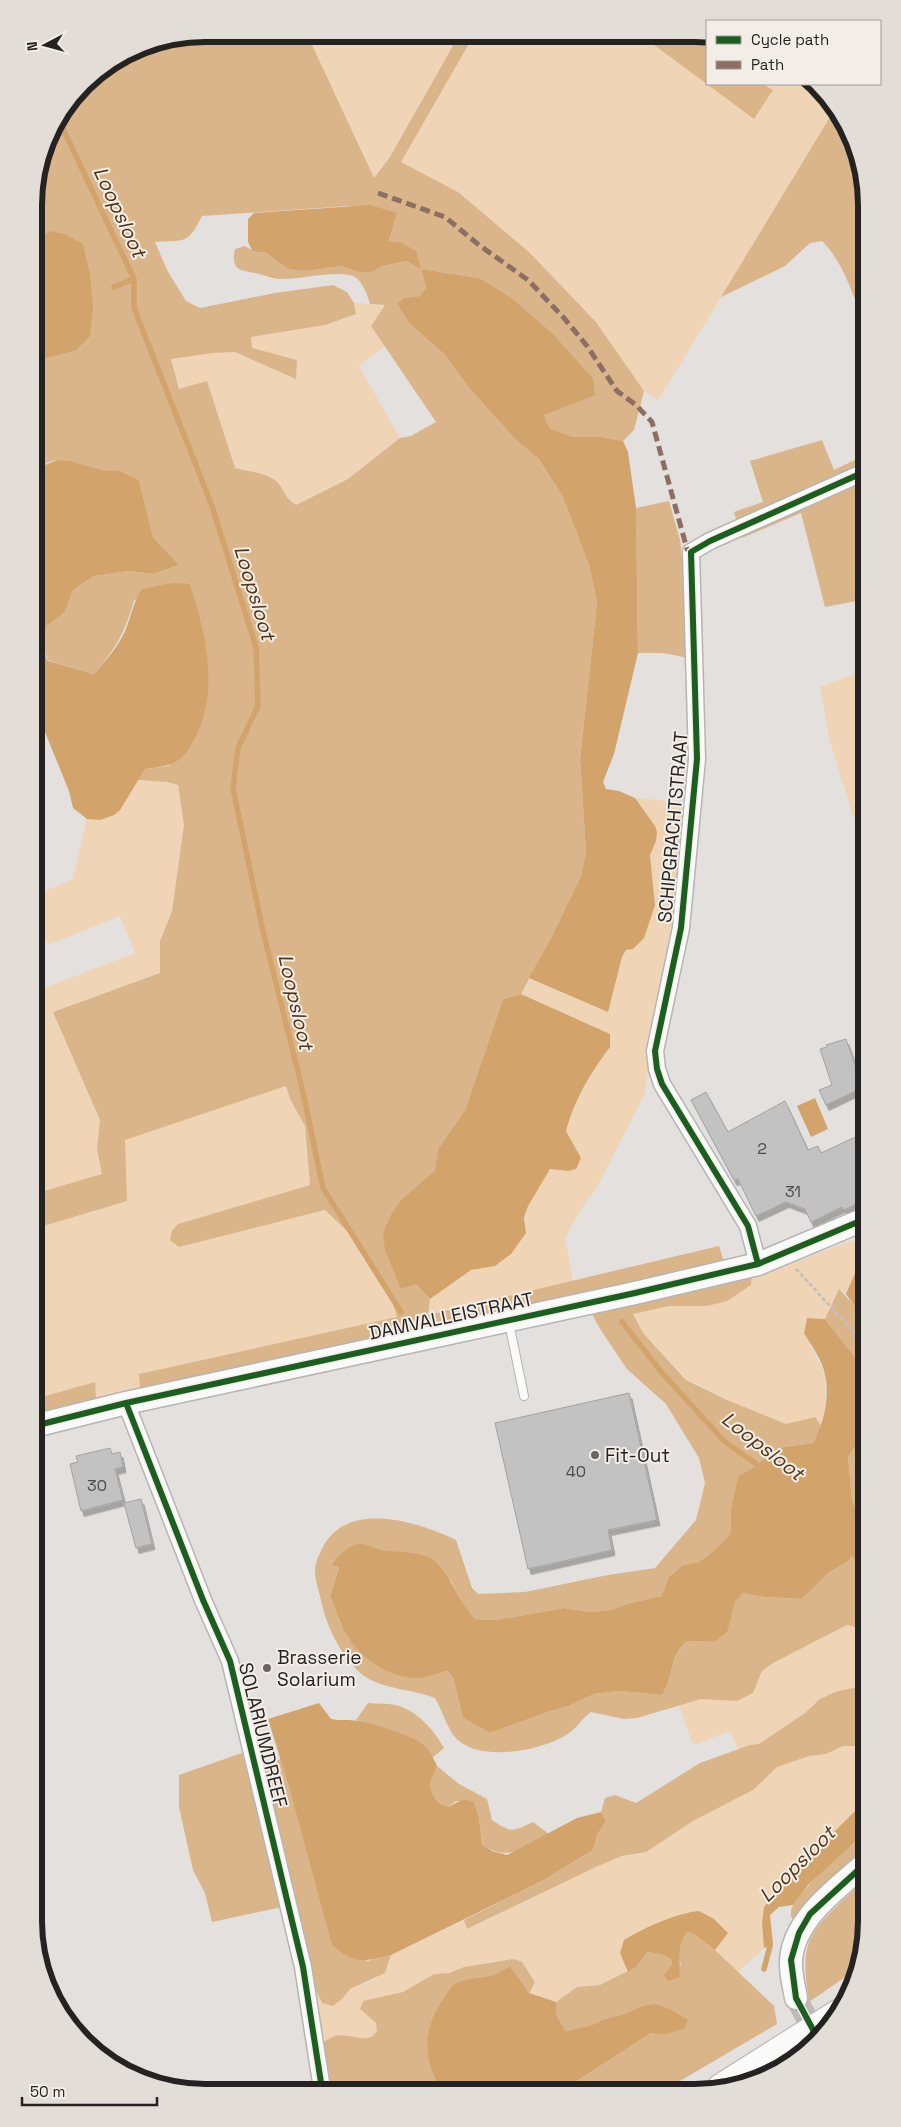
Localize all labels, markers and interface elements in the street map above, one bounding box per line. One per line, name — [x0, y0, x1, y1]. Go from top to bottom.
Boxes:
north arrow — [20, 20, 70, 70]
legend — [706, 20, 881, 85]
text: Cycle path — [751, 30, 829, 49]
text: N — [23, 41, 42, 52]
text: Path — [751, 55, 784, 74]
water label: Loopsloot — [88, 162, 153, 263]
water label: Loopsloot — [228, 543, 282, 645]
street label: SCHIPGRACHTSTRAAT — [652, 730, 694, 924]
water label: Loopsloot — [272, 952, 320, 1054]
house number: 2 — [757, 1138, 767, 1159]
house number: 31 — [785, 1181, 801, 1202]
street label: DAMVALLEISTRAAT — [366, 1286, 536, 1346]
water label: Loopsloot — [717, 1406, 811, 1487]
place label: Fit-Out — [605, 1443, 670, 1468]
marker: Fit-Out — [589, 1449, 601, 1461]
house number: 40 — [566, 1461, 586, 1482]
house number: 30 — [87, 1475, 107, 1496]
place label: Brasserie Solarium — [277, 1645, 362, 1692]
street label: SOLARIUMDREEF — [233, 1660, 293, 1810]
marker: Brasserie Solarium — [261, 1662, 273, 1674]
water label: Loopsloot — [753, 1819, 842, 1908]
scale bar — [22, 2074, 158, 2106]
text: 50 m — [30, 2082, 65, 2101]

